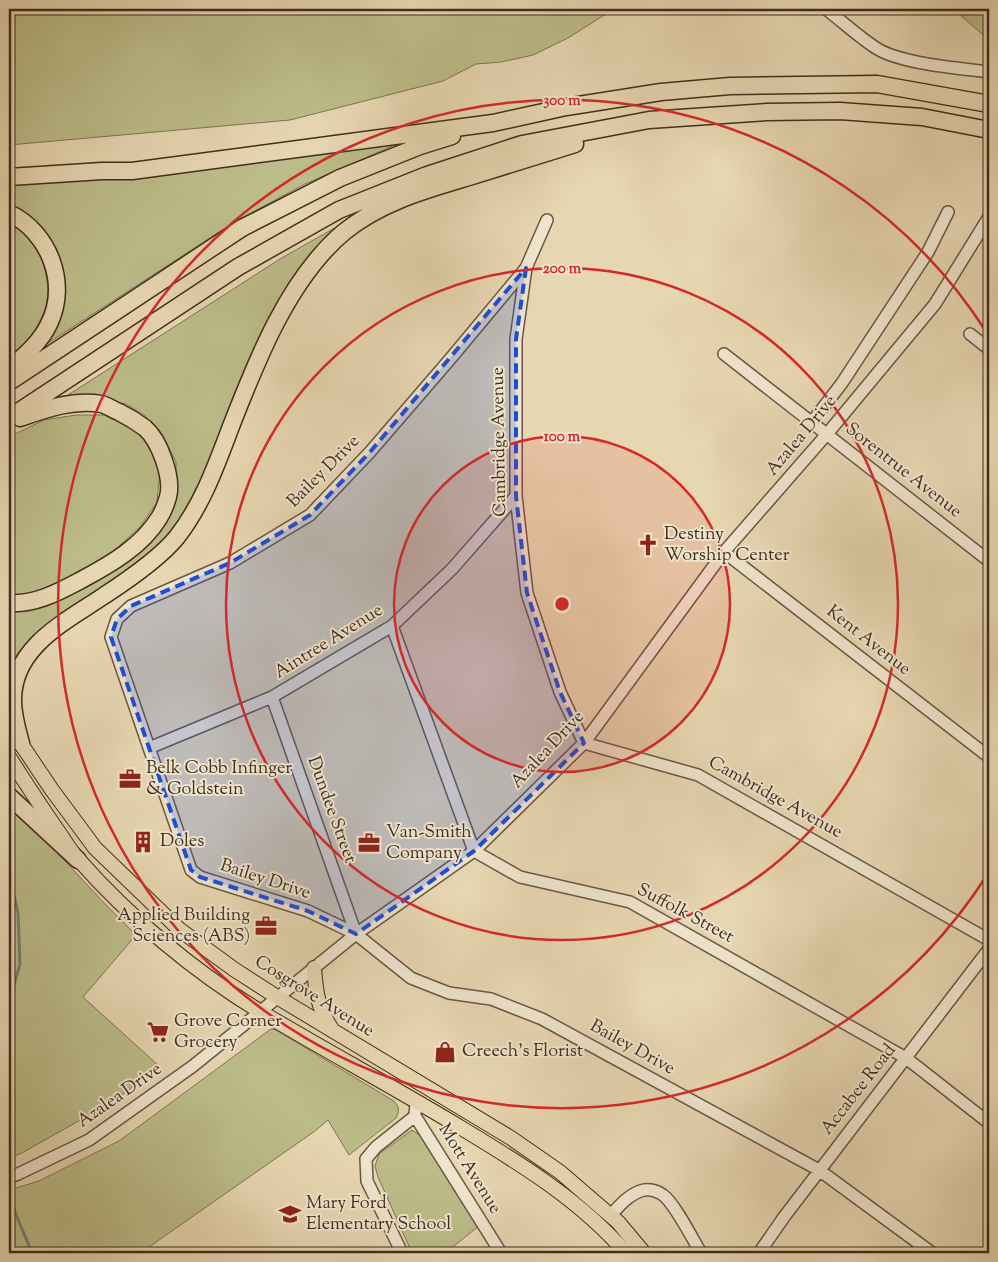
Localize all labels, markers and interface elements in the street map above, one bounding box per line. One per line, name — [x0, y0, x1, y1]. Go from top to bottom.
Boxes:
text: 300 m — [543, 91, 581, 112]
text: 200 m — [543, 259, 582, 280]
street label: Cambridge Avenue — [486, 367, 514, 517]
street label: Azalea Drive — [760, 390, 844, 482]
street label: Sorentrue Avenue — [839, 417, 967, 525]
text: 100 m — [544, 427, 581, 448]
street label: Bailey Drive — [282, 430, 366, 514]
place label: Destiny Worship Center — [664, 522, 790, 569]
church icon: Destiny Worship Center — [635, 532, 661, 558]
centre of rings — [553, 595, 571, 613]
street label: Aintree Avenue — [270, 598, 388, 686]
street label: Kent Avenue — [820, 600, 916, 682]
street label: Azalea Drive — [505, 705, 591, 795]
street label: Cambridge Avenue — [703, 750, 847, 846]
street label: Dundee Street — [300, 753, 362, 867]
place label: Belk Cobb Infinger & Goldstein — [146, 756, 292, 803]
office icon: Belk Cobb Infinger & Goldstein — [117, 766, 143, 792]
place label: Van-Smith Company — [386, 820, 472, 867]
building icon: Doles — [130, 829, 156, 855]
place label: Doles — [160, 829, 204, 855]
office icon: Van-Smith Company — [356, 830, 382, 856]
street label: Bailey Drive — [216, 853, 314, 907]
street label: Suffolk Street — [632, 877, 738, 951]
place label: Applied Building Sciences (ABS) — [117, 903, 250, 950]
office icon: Applied Building Sciences (ABS) — [253, 913, 279, 939]
street label: Cosgrove Avenue — [249, 950, 379, 1044]
place label: Grove Corner Grocery — [174, 1009, 282, 1056]
street label: Bailey Drive — [585, 1014, 679, 1082]
supermarket icon: Grove Corner Grocery — [145, 1019, 171, 1045]
shop icon: Creech's Florist — [432, 1039, 458, 1065]
place label: Creech's Florist — [462, 1039, 583, 1065]
street label: Accabee Road — [815, 1039, 903, 1141]
street label: Azalea Drive — [72, 1057, 168, 1135]
street label: Mott Avenue — [431, 1119, 507, 1219]
place label: Mary Ford Elementary School — [306, 1191, 451, 1238]
school or university icon: Mary Ford Elementary School — [277, 1201, 303, 1227]

